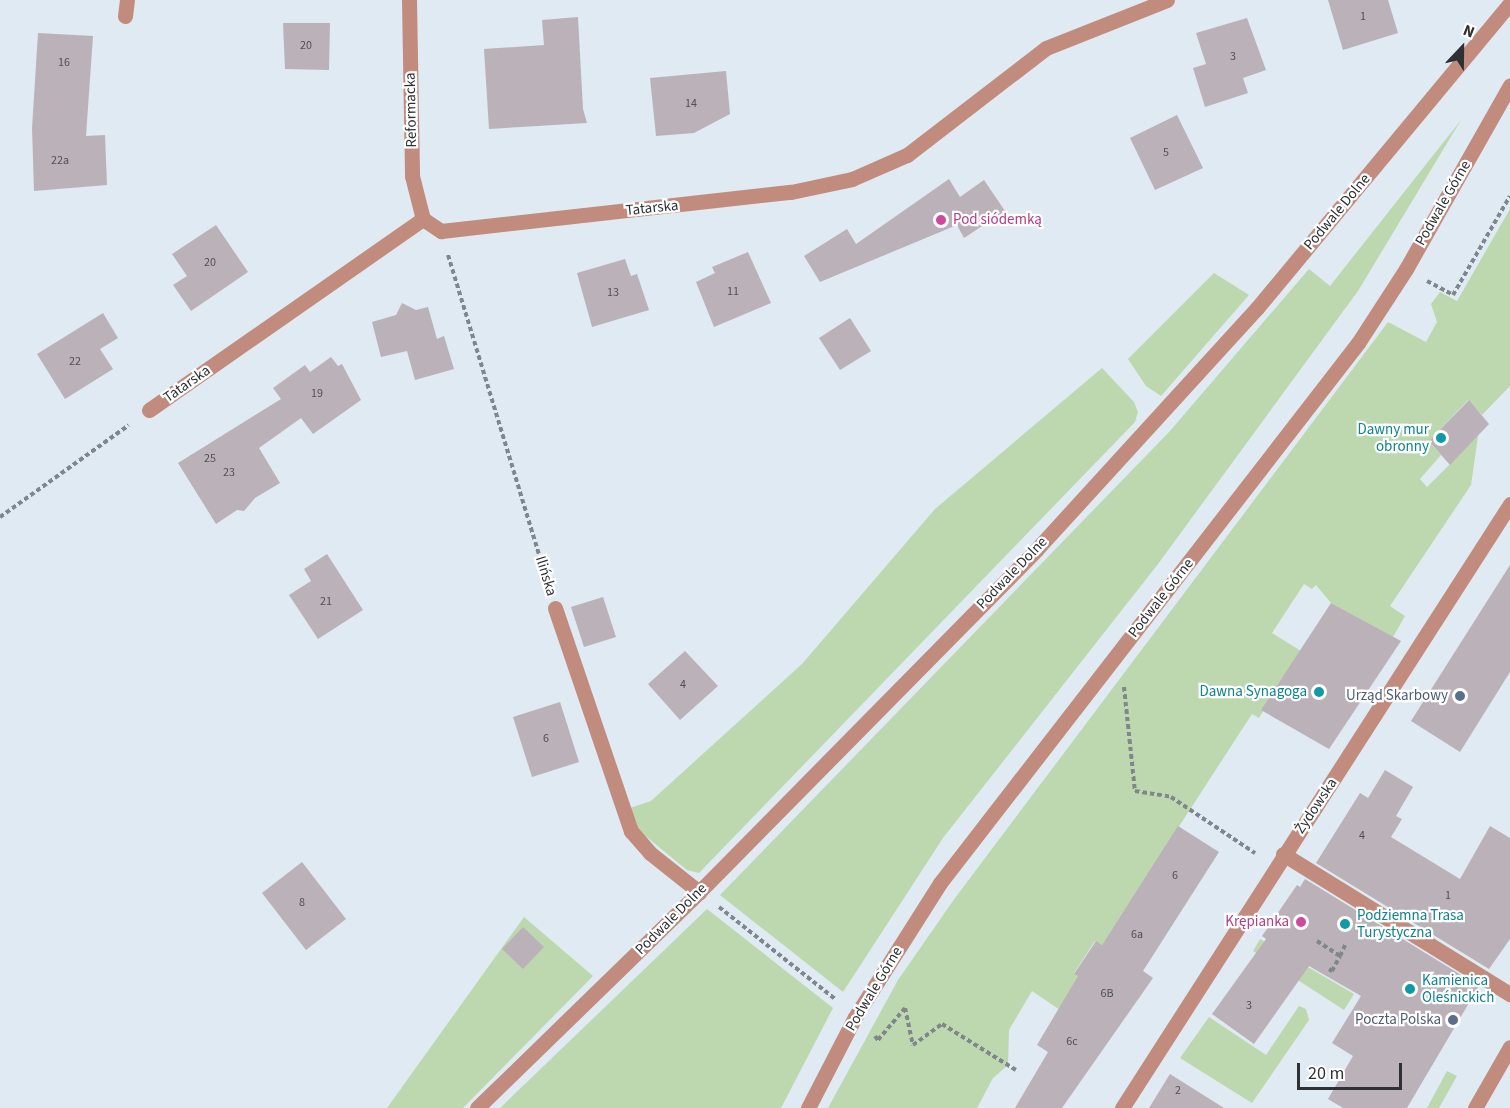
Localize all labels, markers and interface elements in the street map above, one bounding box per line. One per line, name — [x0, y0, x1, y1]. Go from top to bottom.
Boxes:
house number: 1 — [1360, 10, 1366, 24]
north arrow — [1432, 18, 1492, 78]
text: N — [1460, 19, 1478, 43]
house number: 20 — [300, 39, 312, 53]
house number: 3 — [1230, 50, 1236, 64]
house number: 16 — [58, 56, 70, 70]
street label: Reformacka — [401, 72, 421, 148]
house number: 14 — [685, 97, 697, 111]
house number: 5 — [1163, 146, 1169, 160]
house number: 22a — [51, 154, 69, 168]
street label: Podwale Górne — [1411, 157, 1475, 249]
street label: Podwale Dolne — [1300, 170, 1374, 254]
street label: Tatarska — [625, 196, 679, 220]
place label: Pod siódemką — [953, 211, 1042, 229]
marker: Pod siódemką — [934, 213, 948, 227]
house number: 20 — [204, 256, 216, 270]
house number: 11 — [727, 285, 739, 299]
house number: 13 — [607, 286, 619, 300]
house number: 22 — [69, 355, 81, 369]
street label: Tatarska — [160, 361, 214, 407]
house number: 19 — [311, 387, 323, 401]
place label: Dawny mur obronny — [1357, 420, 1429, 455]
marker: Dawny mur obronny — [1434, 431, 1448, 445]
house number: 25 — [204, 452, 216, 466]
house number: 23 — [223, 466, 235, 480]
street label: Podwale Dolne — [973, 533, 1051, 613]
street label: Ilińska — [531, 554, 561, 598]
street label: Podwale Górne — [1125, 555, 1197, 641]
house number: 21 — [320, 595, 332, 609]
house number: 4 — [680, 678, 686, 692]
place label: Dawna Synagoga — [1200, 683, 1307, 701]
marker: Dawna Synagoga — [1312, 685, 1326, 699]
place label: Urząd Skarbowy — [1346, 687, 1448, 705]
marker: Urząd Skarbowy — [1453, 689, 1467, 703]
house number: 6 — [543, 732, 549, 746]
street label: Żydowska — [1291, 775, 1341, 837]
house number: 4 — [1359, 829, 1365, 843]
house number: 6 — [1172, 869, 1178, 883]
street label: Podwale Dolne — [631, 879, 711, 959]
house number: 1 — [1445, 889, 1451, 903]
house number: 8 — [299, 896, 305, 910]
place label: Podziemna Trasa Turystyczna — [1357, 906, 1464, 941]
place label: Krępianka — [1225, 913, 1289, 931]
marker: Krępianka — [1294, 915, 1308, 929]
marker: Podziemna Trasa Turystyczna — [1338, 917, 1352, 931]
house number: 6a — [1131, 928, 1143, 942]
street label: Podwale Górne — [842, 944, 906, 1034]
place label: Kamienica Oleśnickich — [1422, 971, 1494, 1006]
marker: Kamienica Oleśnickich — [1403, 982, 1417, 996]
house number: 6B — [1100, 987, 1114, 1001]
house number: 3 — [1246, 999, 1252, 1013]
place label: Poczta Polska — [1355, 1011, 1441, 1029]
marker: Poczta Polska — [1446, 1013, 1460, 1027]
house number: 6c — [1066, 1035, 1078, 1049]
scale bar — [1300, 1051, 1405, 1089]
text: 20 m — [1308, 1061, 1344, 1086]
house number: 2 — [1175, 1084, 1181, 1098]

